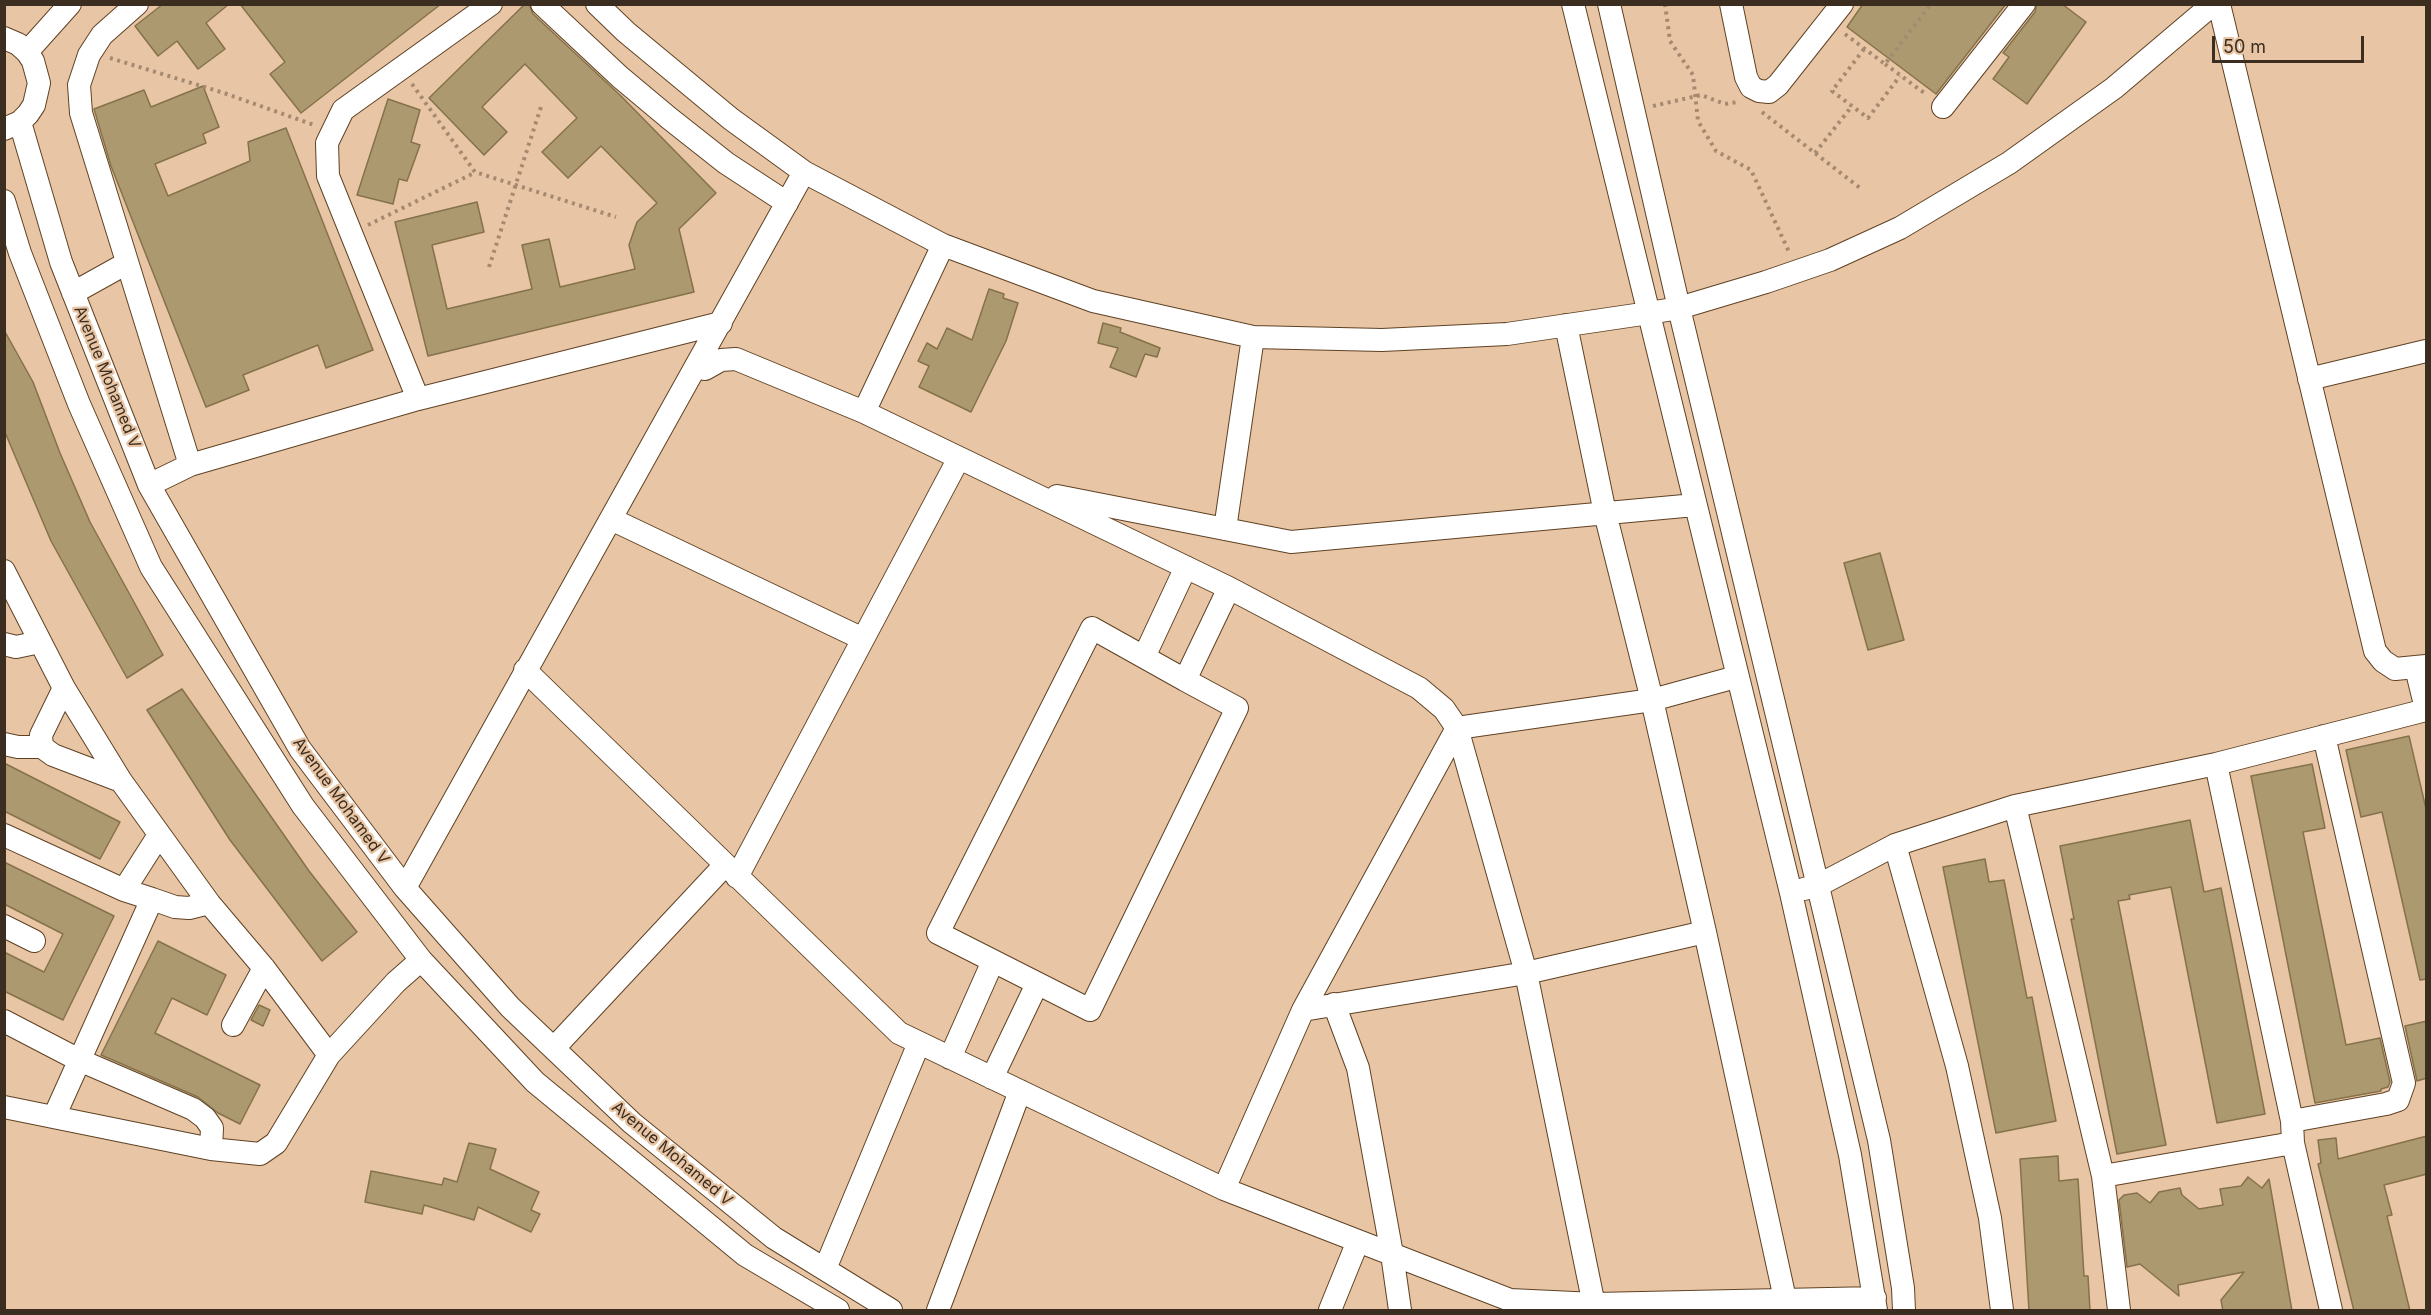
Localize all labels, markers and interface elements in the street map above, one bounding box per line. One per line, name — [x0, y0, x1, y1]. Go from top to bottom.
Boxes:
scale bar — [2215, 24, 2366, 62]
text: 50 m — [2223, 36, 2266, 57]
street label: Avenue Mohamed V — [70, 303, 144, 451]
street label: Avenue Mohamed V — [289, 734, 393, 868]
street label: Avenue Mohamed V — [608, 1098, 736, 1210]

